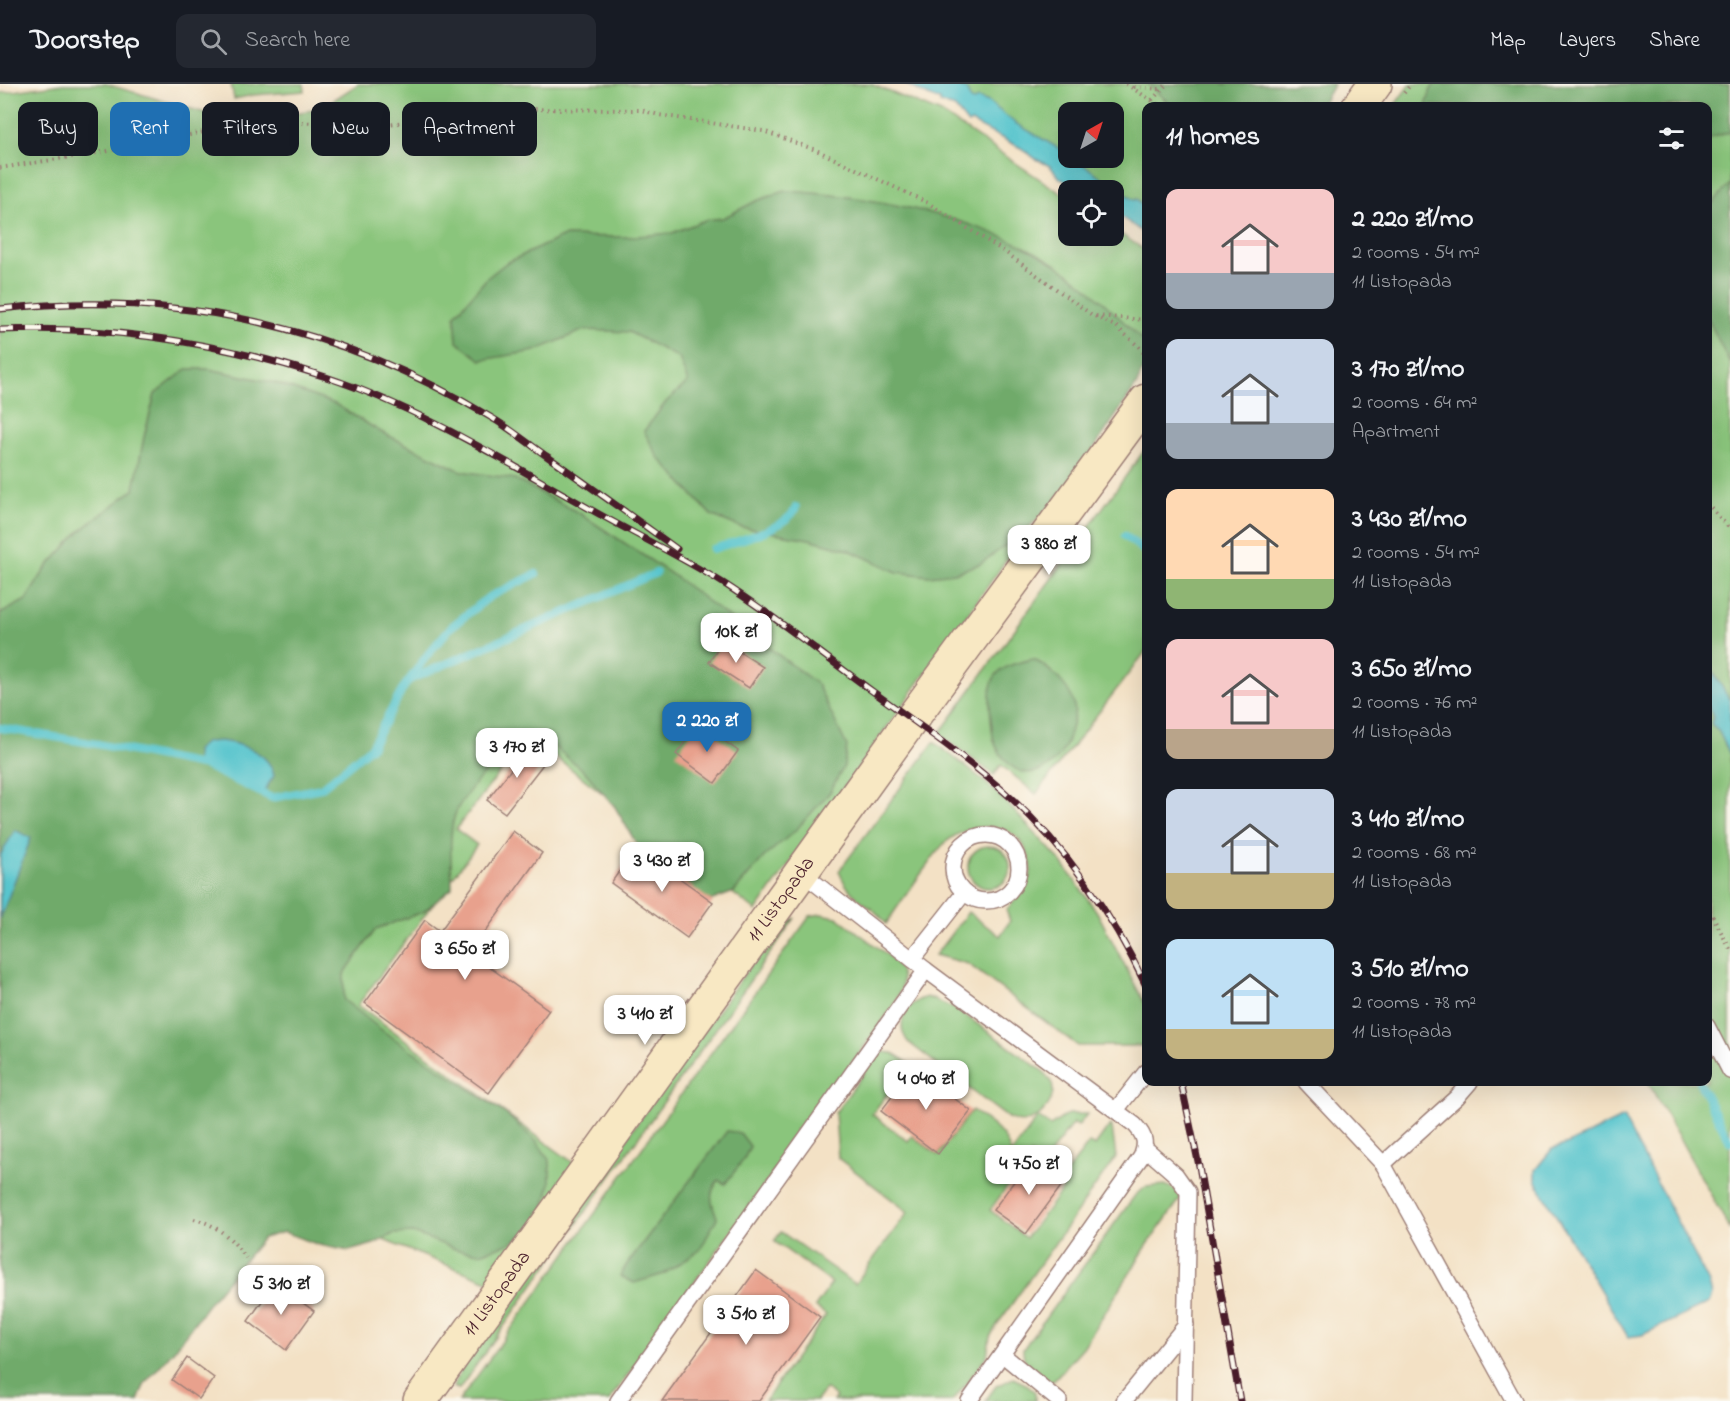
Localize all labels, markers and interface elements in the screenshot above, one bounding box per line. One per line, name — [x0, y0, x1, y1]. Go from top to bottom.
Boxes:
search box — [176, 14, 596, 68]
text: Doorstep — [30, 21, 140, 62]
icon: search — [197, 25, 230, 58]
text: Search here — [245, 25, 350, 57]
text: Map — [1490, 26, 1526, 56]
text: Layers — [1559, 26, 1616, 56]
text: Share — [1649, 26, 1700, 56]
chip: Buy — [18, 102, 98, 156]
chip: Rent — [110, 102, 190, 156]
chip: Filters — [202, 102, 299, 156]
chip: New — [311, 102, 390, 156]
chip: Apartment — [402, 102, 537, 156]
north arrow — [1058, 102, 1124, 168]
map controls — [1058, 102, 1124, 246]
text: 11 homes — [1166, 119, 1260, 157]
icon: filters — [1655, 122, 1688, 155]
button: locate — [1058, 180, 1124, 246]
text: 2 220 zł/mo — [1352, 201, 1474, 239]
icon: home — [1214, 213, 1286, 285]
text: 2 rooms · 54 m² — [1352, 239, 1480, 268]
text: 11 Listopada — [1352, 268, 1452, 297]
text: 3 170 zł/mo — [1352, 351, 1465, 389]
icon: home — [1214, 363, 1286, 435]
text: 2 rooms · 64 m² — [1352, 389, 1477, 418]
text: Apartment — [1352, 418, 1440, 447]
text: 3 430 zł/mo — [1352, 501, 1467, 539]
icon: home — [1214, 513, 1286, 585]
pin: 3 880 zł — [987, 525, 1111, 576]
text: 3 880 zł — [1022, 530, 1076, 559]
text: 2 rooms · 54 m² — [1352, 539, 1480, 568]
text: 11 Listopada — [1352, 568, 1452, 597]
pin: 10K zł — [687, 613, 785, 664]
text: 10K zł — [715, 618, 757, 647]
text: 3 650 zł/mo — [1352, 651, 1472, 689]
icon: home — [1214, 663, 1286, 735]
text: 2 rooms · 76 m² — [1352, 689, 1477, 718]
pin: 2 220 zł — [645, 702, 769, 753]
text: 2 220 zł — [676, 707, 738, 736]
text: 11 Listopada — [1352, 718, 1452, 747]
pin: 3 170 zł — [455, 728, 579, 779]
text: 3 170 zł — [490, 733, 544, 762]
text: 3 410 zł/mo — [1352, 801, 1465, 839]
icon: home — [1214, 813, 1286, 885]
text: 2 rooms · 68 m² — [1352, 839, 1477, 868]
pin: 3 430 zł — [600, 842, 724, 893]
text: 3 430 zł — [634, 847, 690, 876]
street label: 11 Listopada — [740, 851, 822, 949]
text: 11 Listopada — [1352, 868, 1452, 897]
pin: 3 650 zł — [403, 930, 527, 981]
text: 3 650 zł — [435, 935, 495, 964]
text: 3 510 zł/mo — [1352, 951, 1469, 989]
icon: home — [1214, 963, 1286, 1035]
text: 2 rooms · 78 m² — [1352, 989, 1476, 1018]
pin: 3 410 zł — [583, 995, 707, 1046]
text: 3 410 zł — [618, 1000, 672, 1029]
text: 11 Listopada — [1352, 1018, 1452, 1047]
pin: 4 040 zł — [864, 1060, 988, 1111]
text: 4 040 zł — [898, 1065, 954, 1094]
pin: 4 750 zł — [967, 1145, 1091, 1196]
text: 4 750 zł — [999, 1150, 1059, 1179]
street label: 11 Listopada — [456, 1245, 538, 1343]
pin: 5 310 zł — [219, 1265, 343, 1316]
text: 5 310 zł — [252, 1270, 310, 1299]
pin: 3 510 zł — [684, 1295, 808, 1346]
text: 3 510 zł — [717, 1300, 775, 1329]

